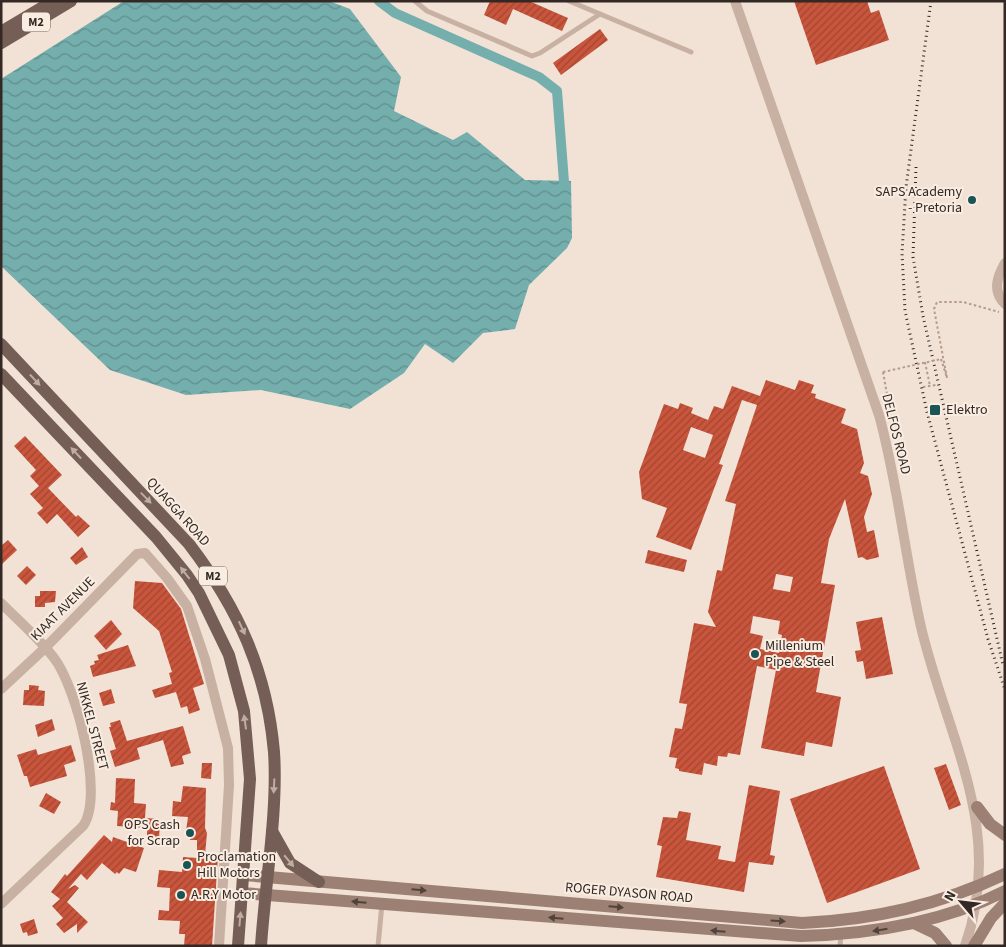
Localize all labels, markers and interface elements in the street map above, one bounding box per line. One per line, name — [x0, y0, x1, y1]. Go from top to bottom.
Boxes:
road number: M2 — [22, 13, 50, 32]
place label: SAPS Academy - Pretoria — [875, 182, 962, 218]
marker: SAPS Academy - Pretoria — [966, 194, 978, 206]
one-way arrow — [29, 373, 41, 385]
street label: DELFOS ROAD — [876, 392, 916, 476]
place label: Elektro — [946, 400, 988, 420]
marker: Elektro — [928, 403, 942, 417]
one-way arrow — [70, 447, 82, 459]
street label: QUAGGA ROAD — [142, 473, 214, 551]
one-way arrow — [140, 492, 152, 504]
road number: M2 — [199, 566, 227, 586]
one-way arrow — [179, 567, 190, 580]
street label: KIAAT AVENUE — [26, 572, 100, 646]
one-way arrow — [238, 621, 246, 635]
place label: Millenium Pipe & Steel — [765, 636, 835, 672]
marker: Millenium Pipe & Steel — [749, 648, 761, 660]
street label: NIKKEL STREET — [71, 680, 114, 773]
one-way arrow — [241, 714, 249, 730]
one-way arrow — [269, 778, 277, 794]
place label: OPS Cash for Scrap — [124, 815, 180, 851]
marker: OPS Cash for Scrap — [184, 827, 196, 839]
place label: Proclamation Hill Motors — [197, 847, 276, 883]
one-way arrow — [283, 854, 295, 866]
marker: Proclamation Hill Motors — [181, 859, 193, 871]
street label: ROGER DYASON ROAD — [564, 877, 694, 909]
north arrow — [936, 877, 986, 927]
place label: A.R.Y Motor — [191, 885, 256, 905]
one-way arrow — [411, 887, 427, 895]
text: N — [939, 888, 961, 905]
marker: A.R.Y Motor — [175, 889, 187, 901]
one-way arrow — [351, 898, 367, 906]
one-way arrow — [608, 903, 624, 911]
one-way arrow — [236, 911, 244, 927]
one-way arrow — [548, 913, 564, 921]
one-way arrow — [770, 917, 786, 925]
one-way arrow — [710, 926, 726, 934]
one-way arrow — [871, 926, 887, 934]

